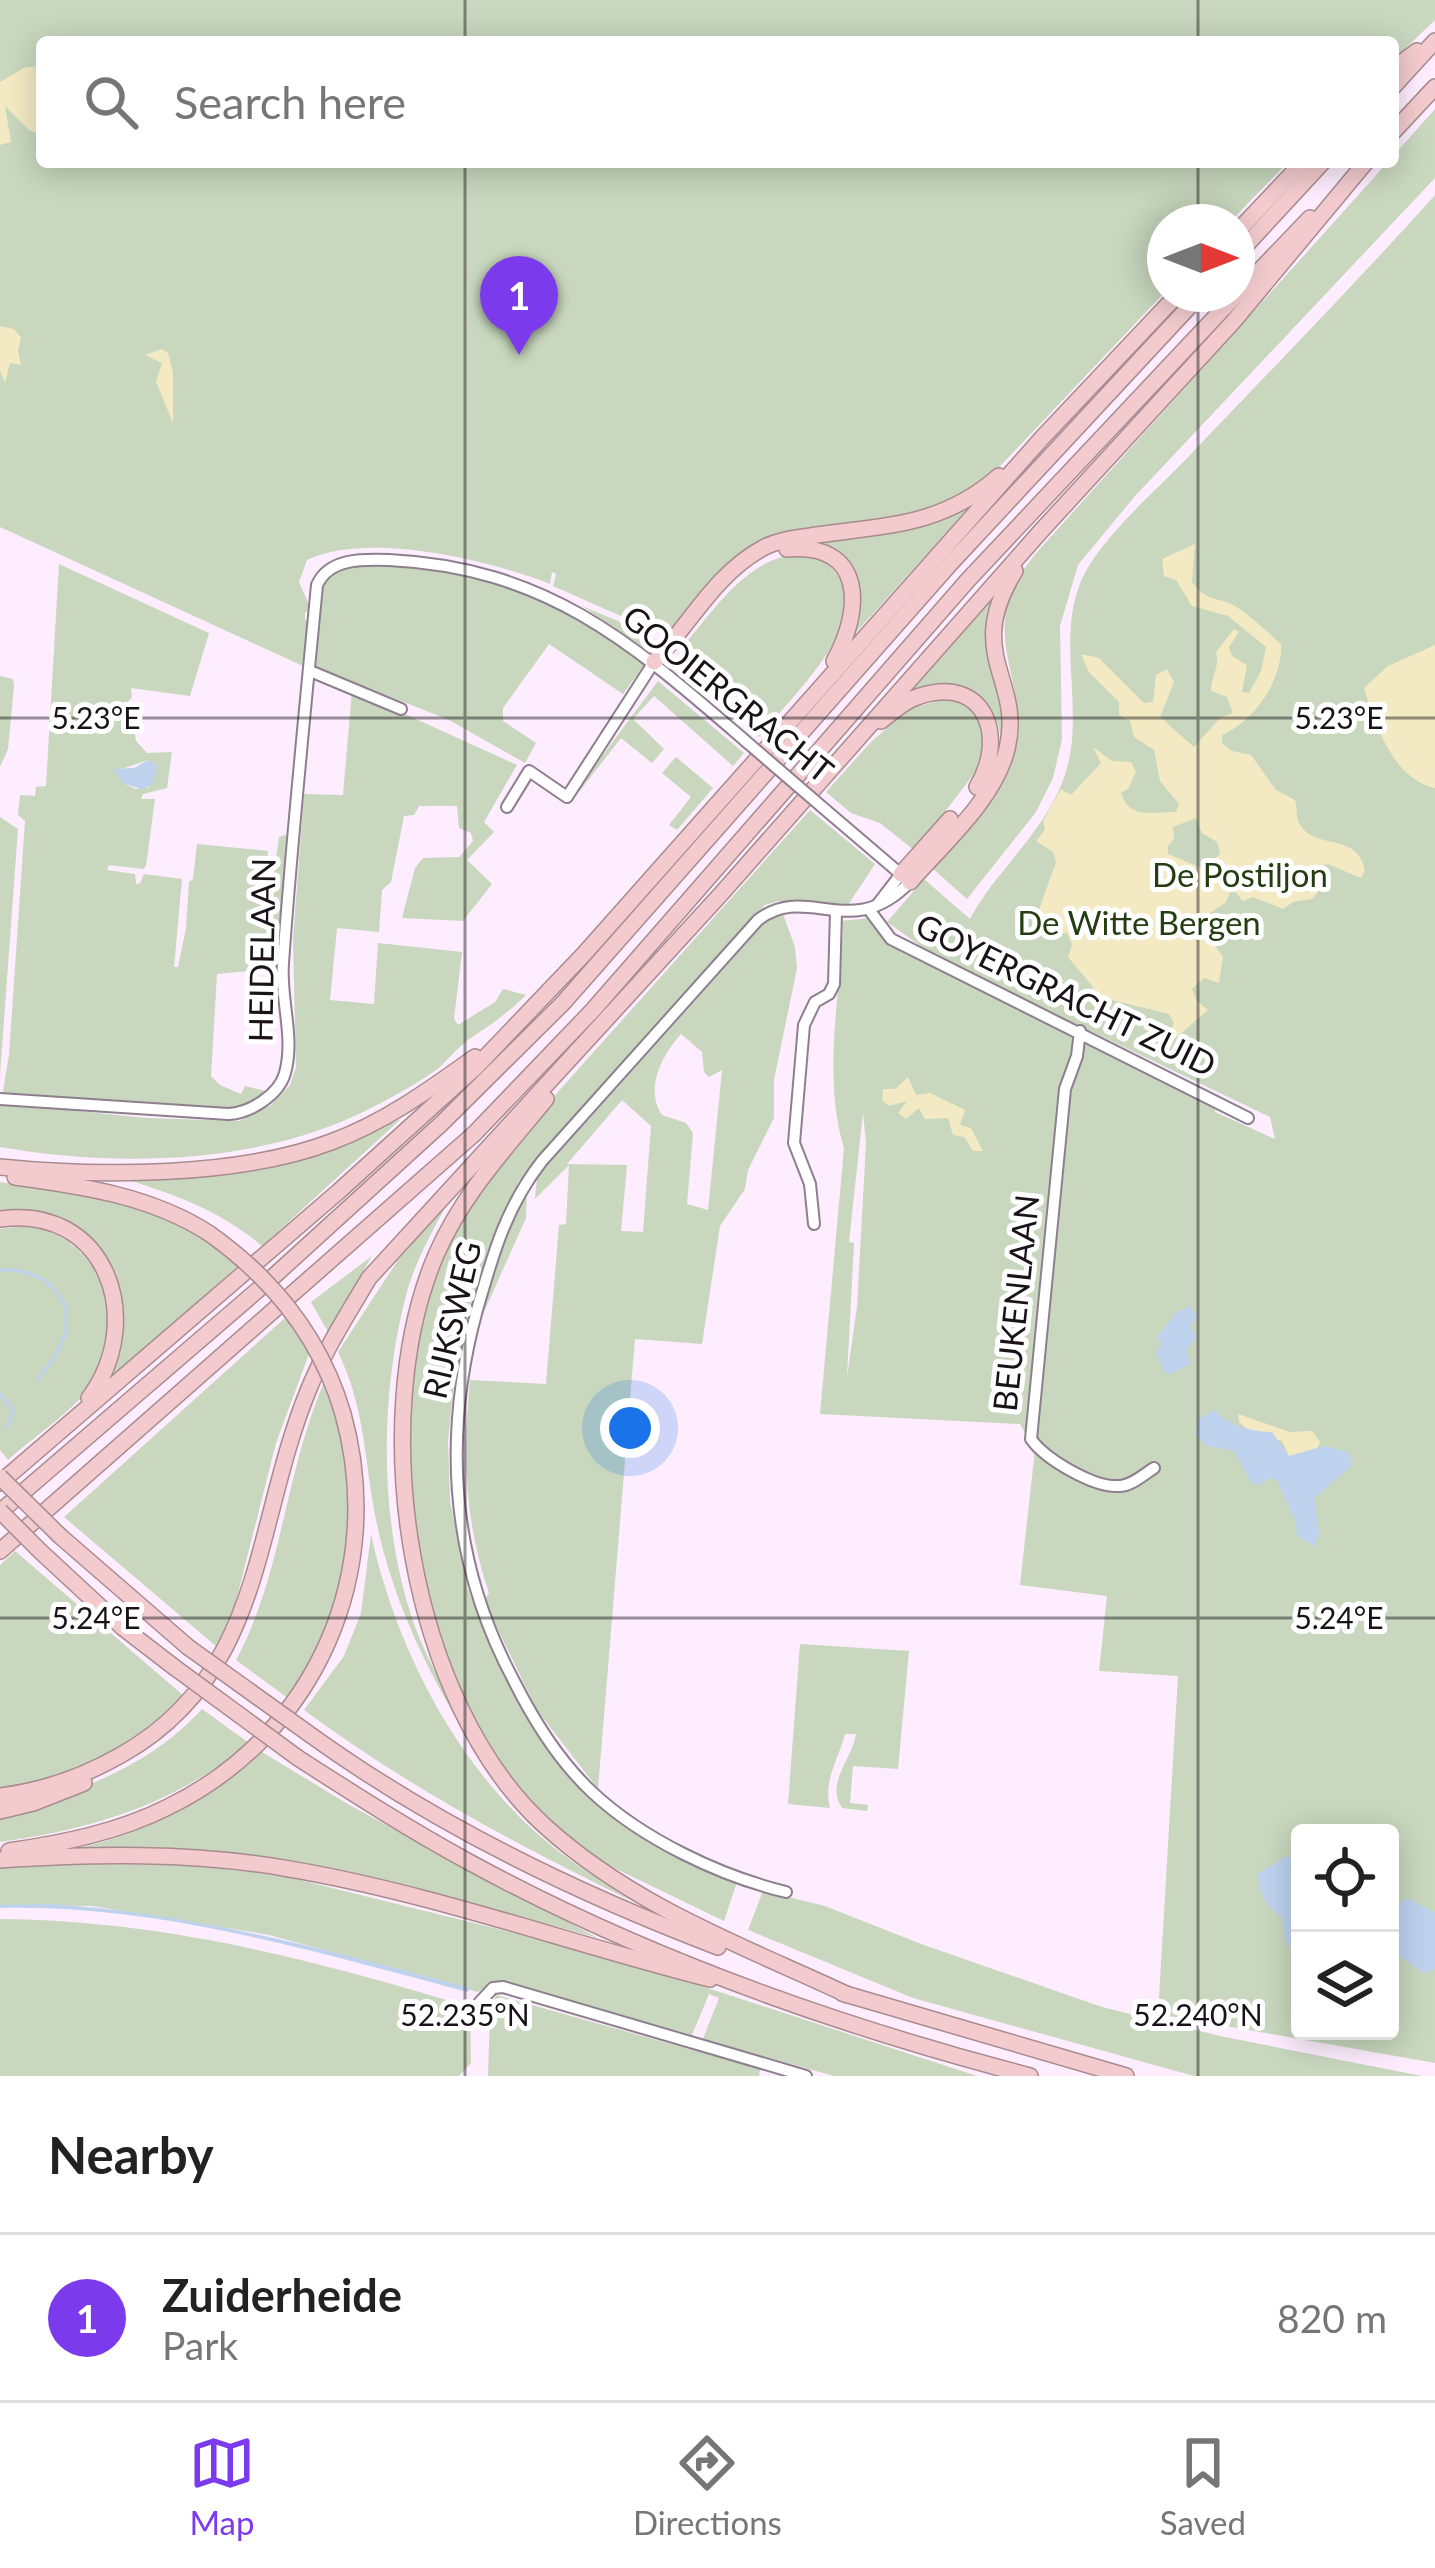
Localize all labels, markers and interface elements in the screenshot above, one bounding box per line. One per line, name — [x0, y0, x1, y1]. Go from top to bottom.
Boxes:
search box — [36, 36, 1399, 168]
icon: search — [78, 69, 144, 135]
text: Search here — [174, 75, 406, 129]
north arrow — [1147, 204, 1255, 312]
pin: 1 — [480, 256, 558, 355]
street label: GOOIERGRACHT — [615, 596, 842, 791]
text: 5.23°E — [51, 699, 141, 735]
text: 5.23°E — [1294, 699, 1384, 735]
park label: De Postiljon — [1152, 854, 1328, 894]
street label: HEIDELAAN — [239, 857, 283, 1043]
park label: De Witte Bergen — [1017, 902, 1261, 942]
street label: GOYERGRACHT ZUID — [910, 904, 1223, 1084]
street label: BEUKENLAAN — [984, 1193, 1046, 1413]
street label: RIJKSWEG — [414, 1237, 489, 1402]
your location — [600, 1398, 660, 1458]
text: 5.24°E — [51, 1599, 141, 1635]
text: 5.24°E — [1294, 1599, 1384, 1635]
map controls — [1291, 1824, 1399, 2040]
button: locate — [1291, 1824, 1399, 1932]
button: layers — [1291, 1932, 1399, 2040]
text: 52.235°N — [400, 1996, 530, 2032]
text: 52.240°N — [1133, 1996, 1263, 2032]
text: Nearby — [48, 2124, 214, 2185]
text: Zuiderheide — [162, 2268, 402, 2322]
text: 1 — [76, 2295, 98, 2341]
text: 820 m — [1277, 2295, 1387, 2341]
text: Park — [162, 2322, 238, 2368]
tab: Map — [189, 2430, 255, 2542]
tab: Directions — [633, 2430, 782, 2542]
tab: Saved — [1160, 2430, 1246, 2542]

